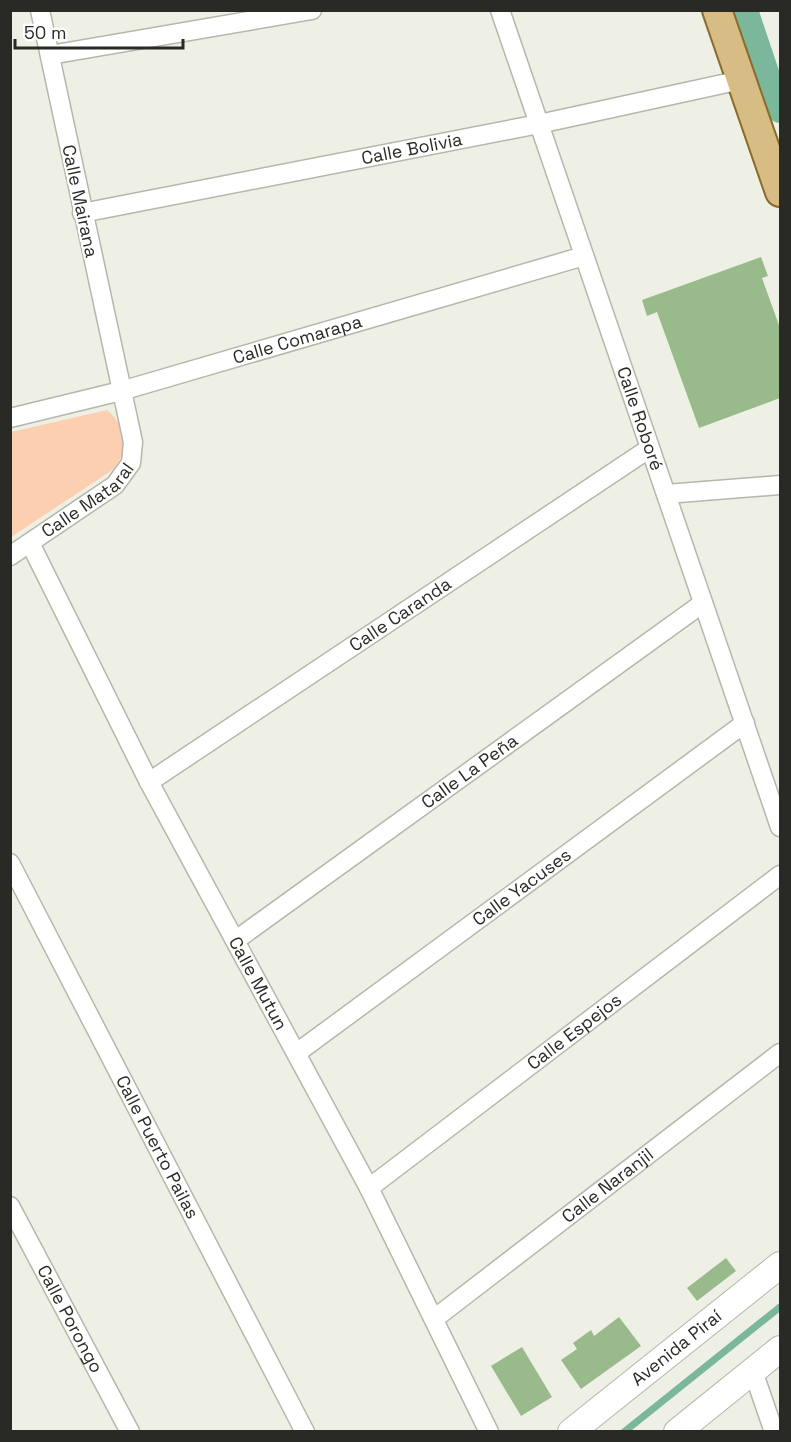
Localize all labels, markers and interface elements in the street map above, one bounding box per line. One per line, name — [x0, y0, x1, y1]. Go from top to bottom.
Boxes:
scale bar — [15, 12, 183, 50]
text: 50 m — [24, 21, 66, 44]
street label: Calle Bolivia — [359, 127, 464, 169]
street label: Calle Mairana — [57, 142, 104, 259]
street label: Calle Comarapa — [230, 309, 365, 369]
street label: Calle Roboré — [612, 364, 669, 474]
street label: Calle Mataral — [37, 458, 139, 543]
street label: Calle Caranda — [345, 572, 455, 656]
street label: Calle La Peña — [417, 729, 522, 814]
street label: Calle Yacuses — [468, 843, 575, 931]
street label: Calle Mutun — [224, 932, 293, 1034]
street label: Calle Espejos — [522, 988, 626, 1075]
street label: Calle Puerto Pailas — [111, 1071, 204, 1223]
street label: Calle Naranjil — [557, 1143, 658, 1228]
street label: Calle Porongo — [32, 1261, 109, 1377]
street label: Avenida Piraí — [626, 1304, 727, 1391]

